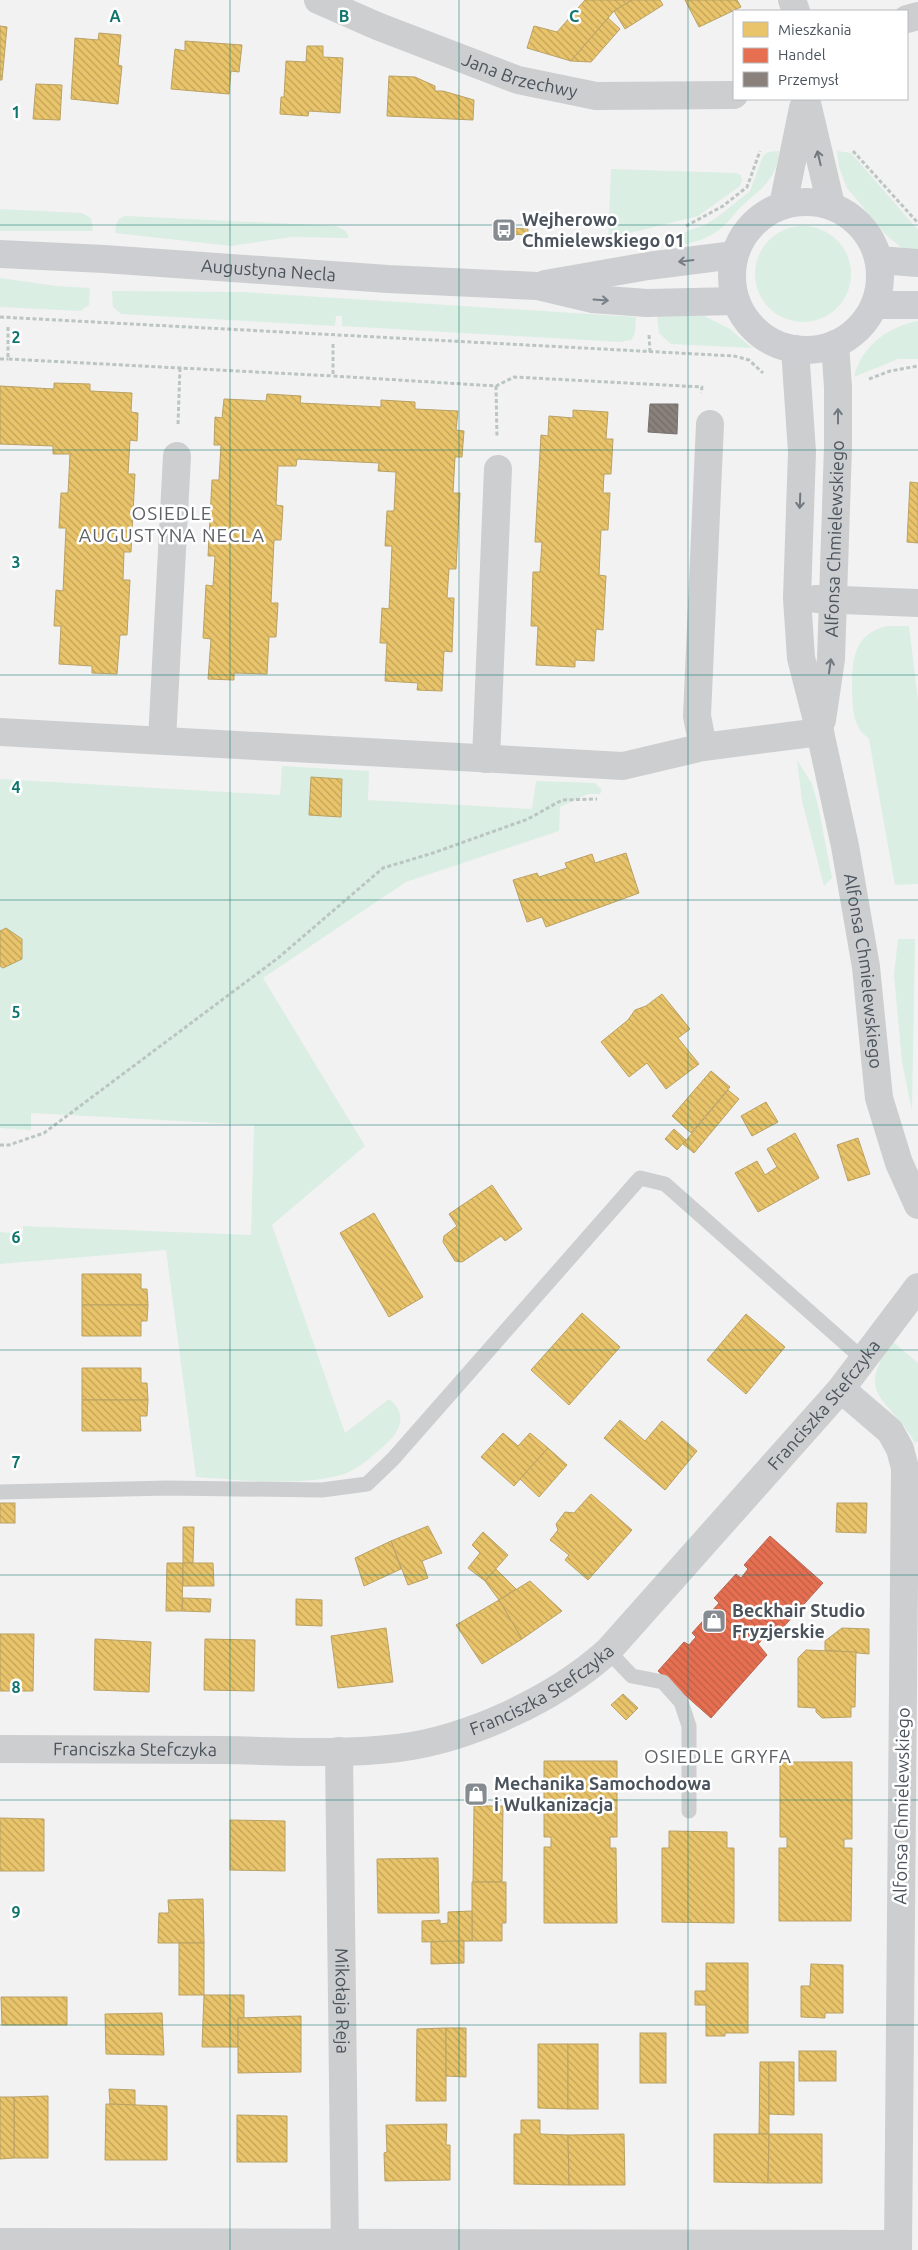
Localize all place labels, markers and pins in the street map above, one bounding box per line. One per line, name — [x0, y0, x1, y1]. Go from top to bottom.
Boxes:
place label: Wejherowo Chmielewskiego 01 — [522, 209, 685, 250]
bus stop icon: Wejherowo Chmielewskiego 01 — [491, 217, 517, 243]
place label: Beckhair Studio Fryzjerskie — [732, 1600, 865, 1641]
shop icon: Beckhair Studio Fryzjerskie — [701, 1608, 727, 1634]
place label: Mechanika Samochodowa i Wulkanizacja — [494, 1773, 711, 1814]
shop icon: Mechanika Samochodowa i Wulkanizacja — [463, 1781, 489, 1807]

